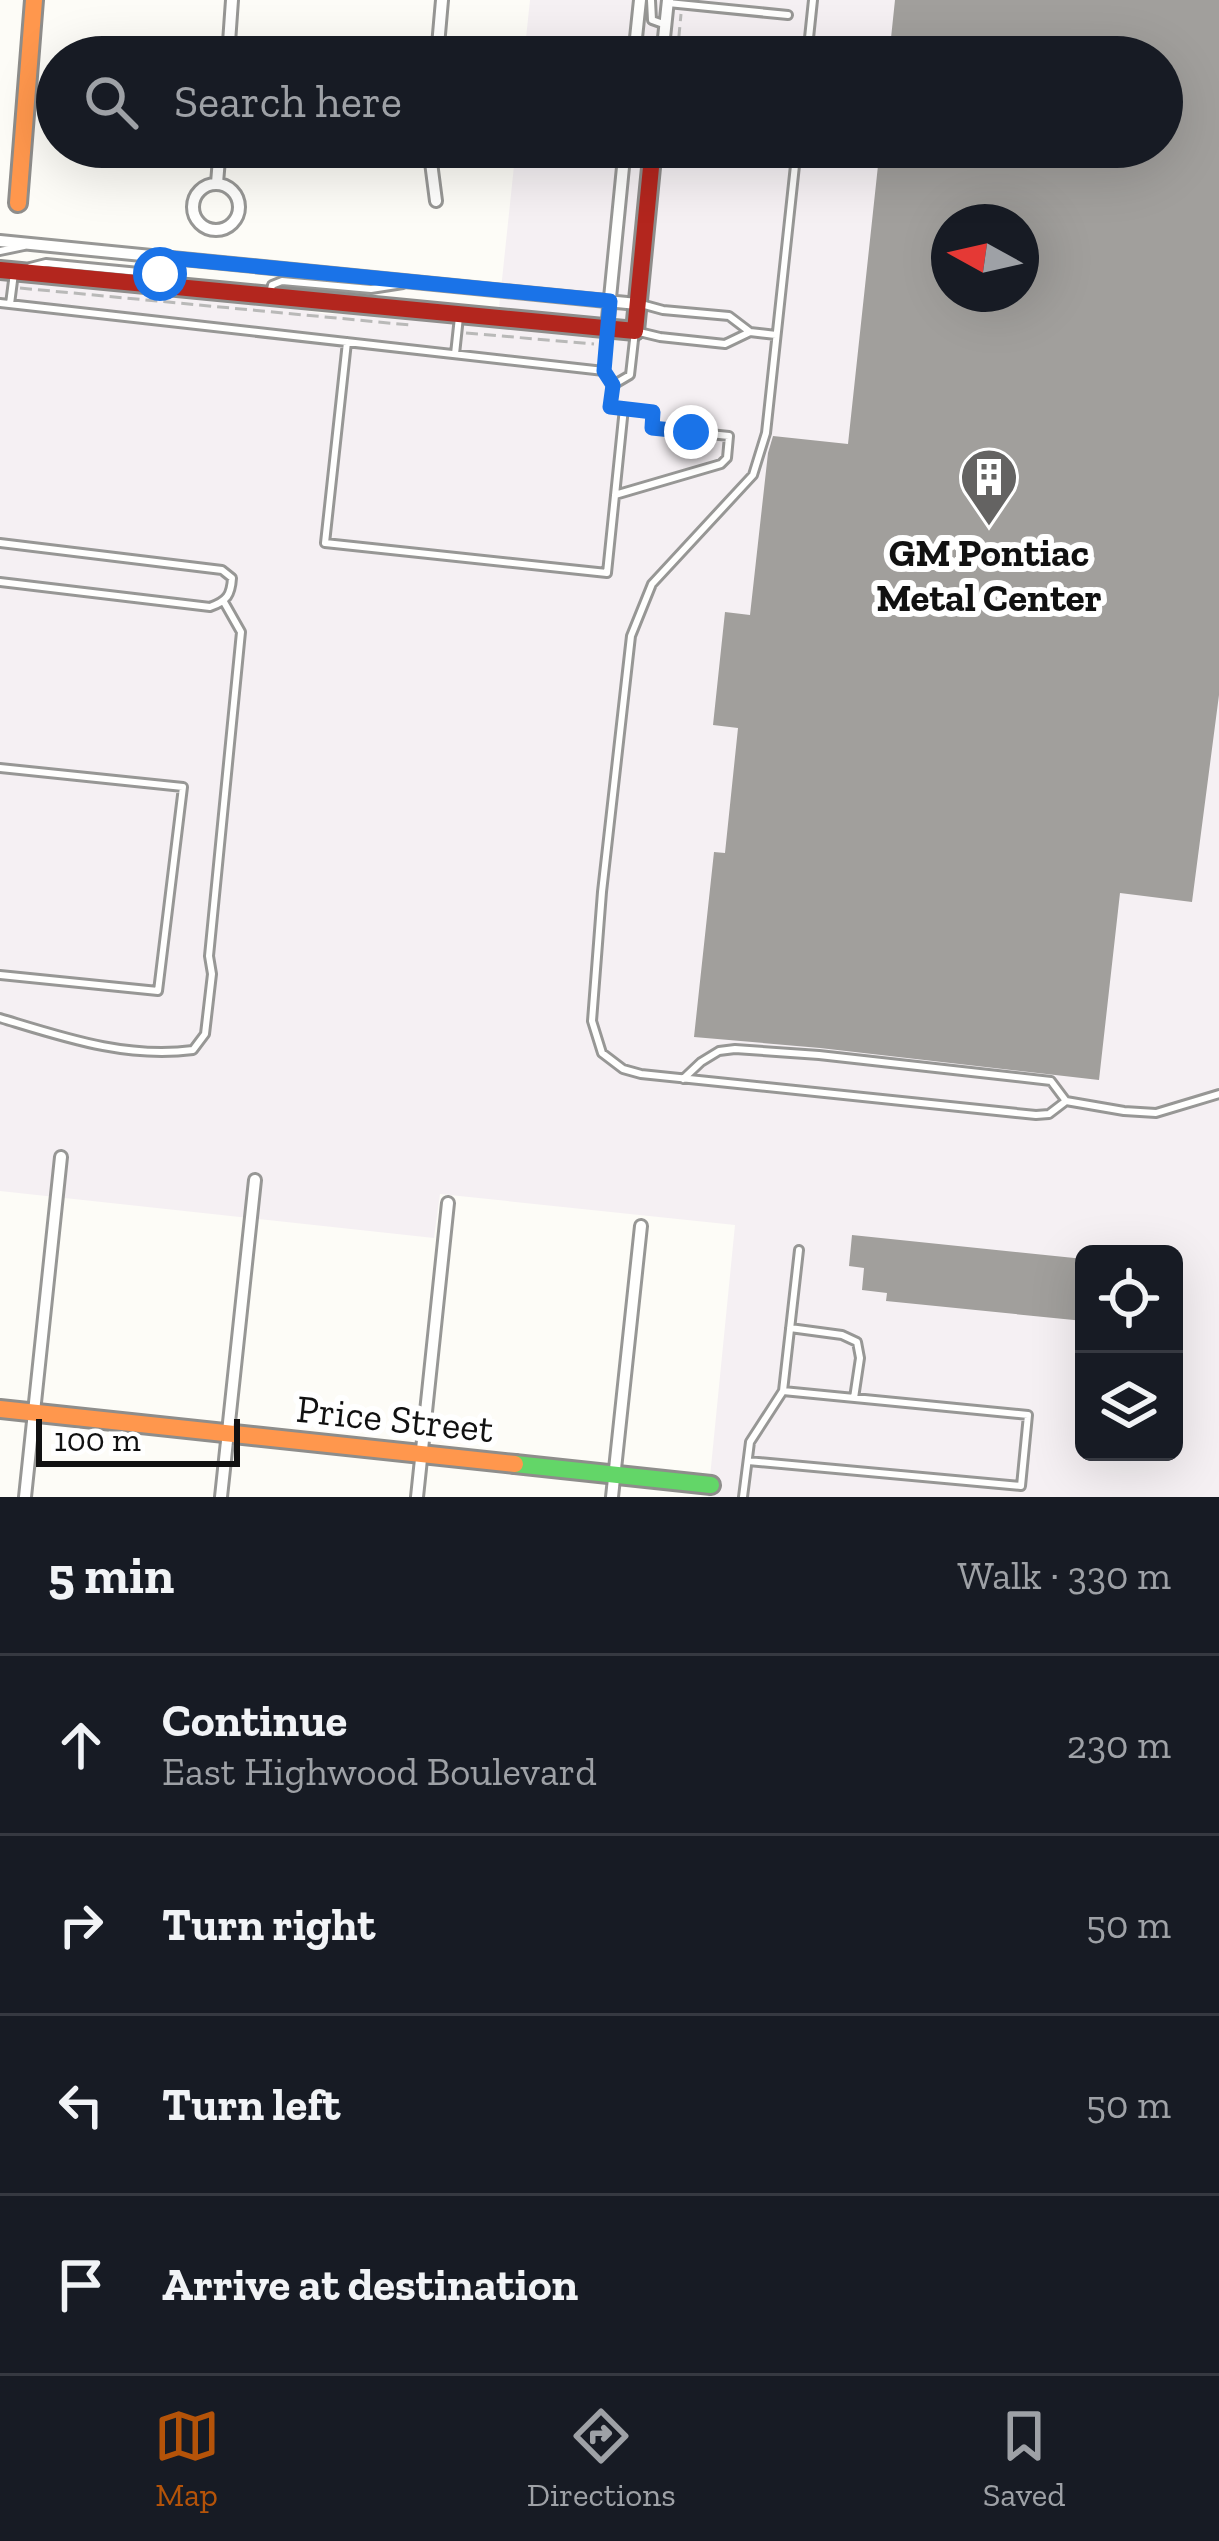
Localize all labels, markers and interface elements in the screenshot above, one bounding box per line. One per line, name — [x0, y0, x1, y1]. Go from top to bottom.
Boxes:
search box — [36, 36, 1183, 168]
icon: search — [78, 69, 144, 135]
text: Search here — [174, 75, 402, 129]
north arrow — [931, 204, 1039, 312]
route start — [133, 247, 187, 301]
route end — [664, 405, 718, 459]
building icon: GM Pontiac Metal Center — [958, 446, 1020, 528]
place label: GM Pontiac Metal Center — [876, 529, 1102, 621]
map controls — [1075, 1245, 1183, 1461]
button: locate — [1075, 1245, 1183, 1353]
button: layers — [1075, 1353, 1183, 1461]
street label: Price Street — [294, 1385, 496, 1452]
scale bar — [36, 1413, 240, 1466]
text: 100 m — [54, 1420, 141, 1459]
text: 5 min — [48, 1545, 174, 1606]
text: Walk · 330 m — [957, 1552, 1171, 1599]
text: Continue — [162, 1694, 347, 1748]
icon: ahead — [48, 1712, 114, 1778]
text: 230 m — [1067, 1721, 1171, 1768]
text: East Highwood Boulevard — [162, 1748, 597, 1795]
icon: right — [48, 1892, 114, 1958]
text: Turn right — [162, 1898, 375, 1952]
text: 50 m — [1086, 1901, 1171, 1948]
icon: left — [48, 2072, 114, 2138]
text: Turn left — [162, 2078, 340, 2132]
text: 50 m — [1086, 2081, 1171, 2128]
icon: arrive — [48, 2252, 114, 2318]
text: Arrive at destination — [162, 2258, 578, 2312]
tab: Map — [154, 2403, 220, 2514]
tab: Directions — [527, 2403, 676, 2514]
tab: Saved — [983, 2403, 1065, 2514]

